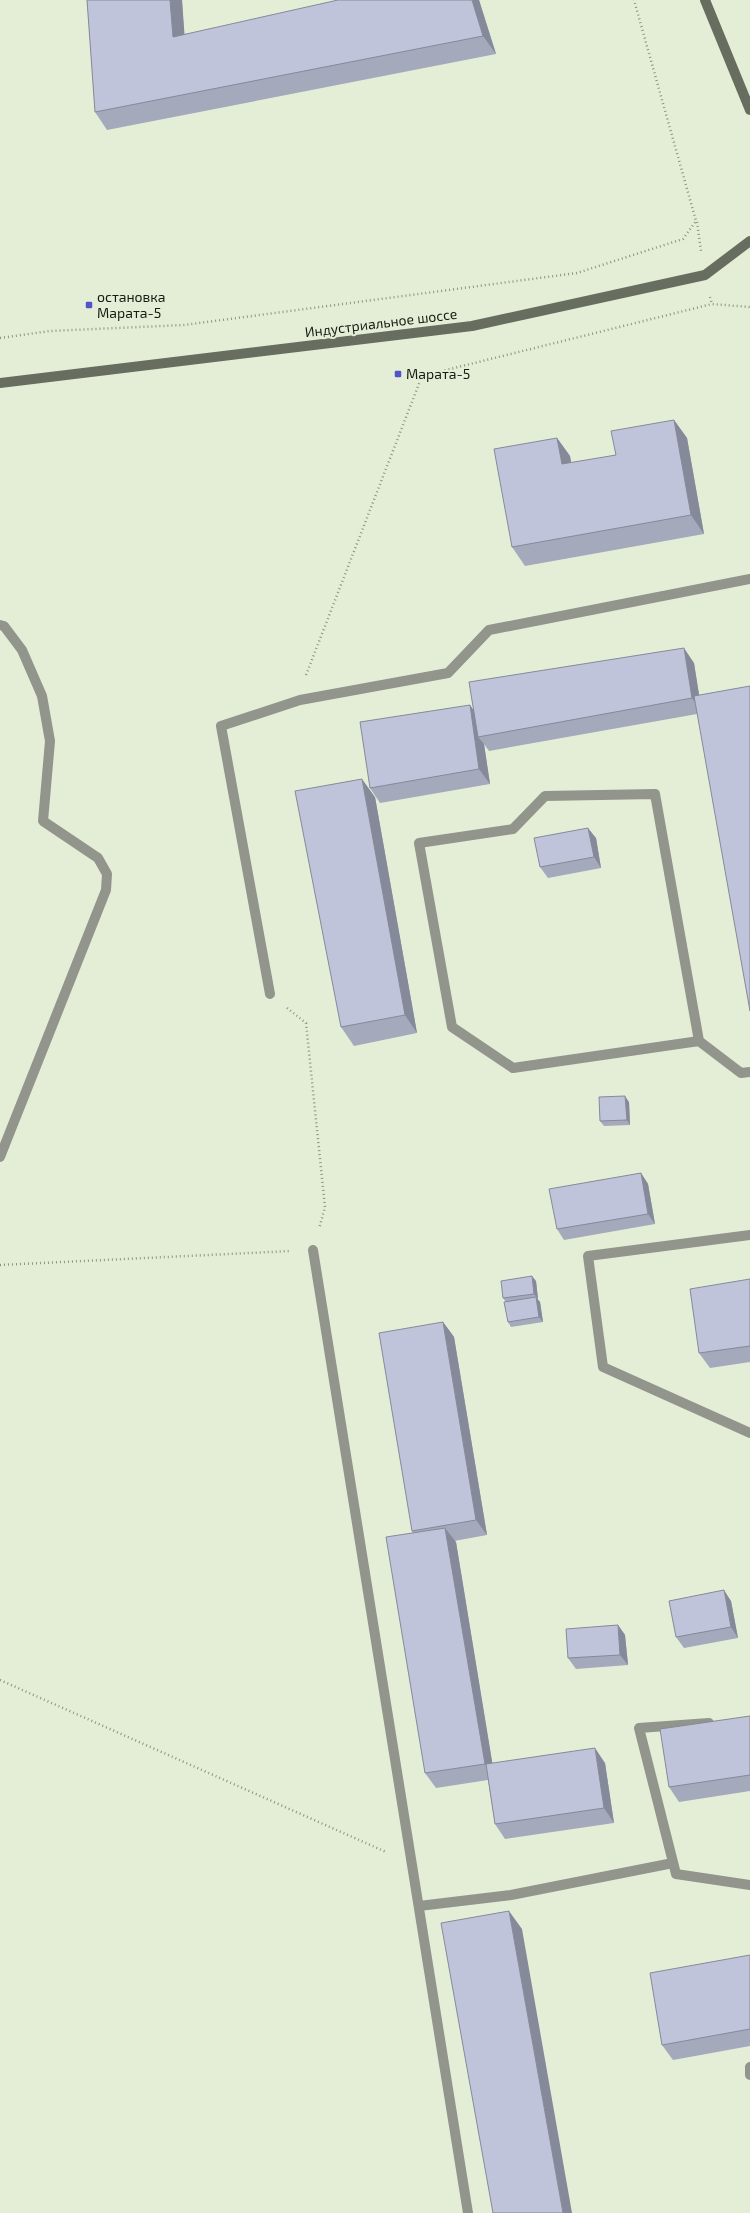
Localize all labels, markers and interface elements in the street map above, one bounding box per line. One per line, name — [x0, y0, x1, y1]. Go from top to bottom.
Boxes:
place label: остановка Марата-5 — [97, 288, 166, 321]
marker: остановка Марата-5 — [84, 300, 94, 310]
street label: Индустриальное шоссе — [304, 305, 458, 340]
place label: Марата-5 — [406, 365, 470, 382]
marker: Марата-5 — [393, 369, 403, 379]

